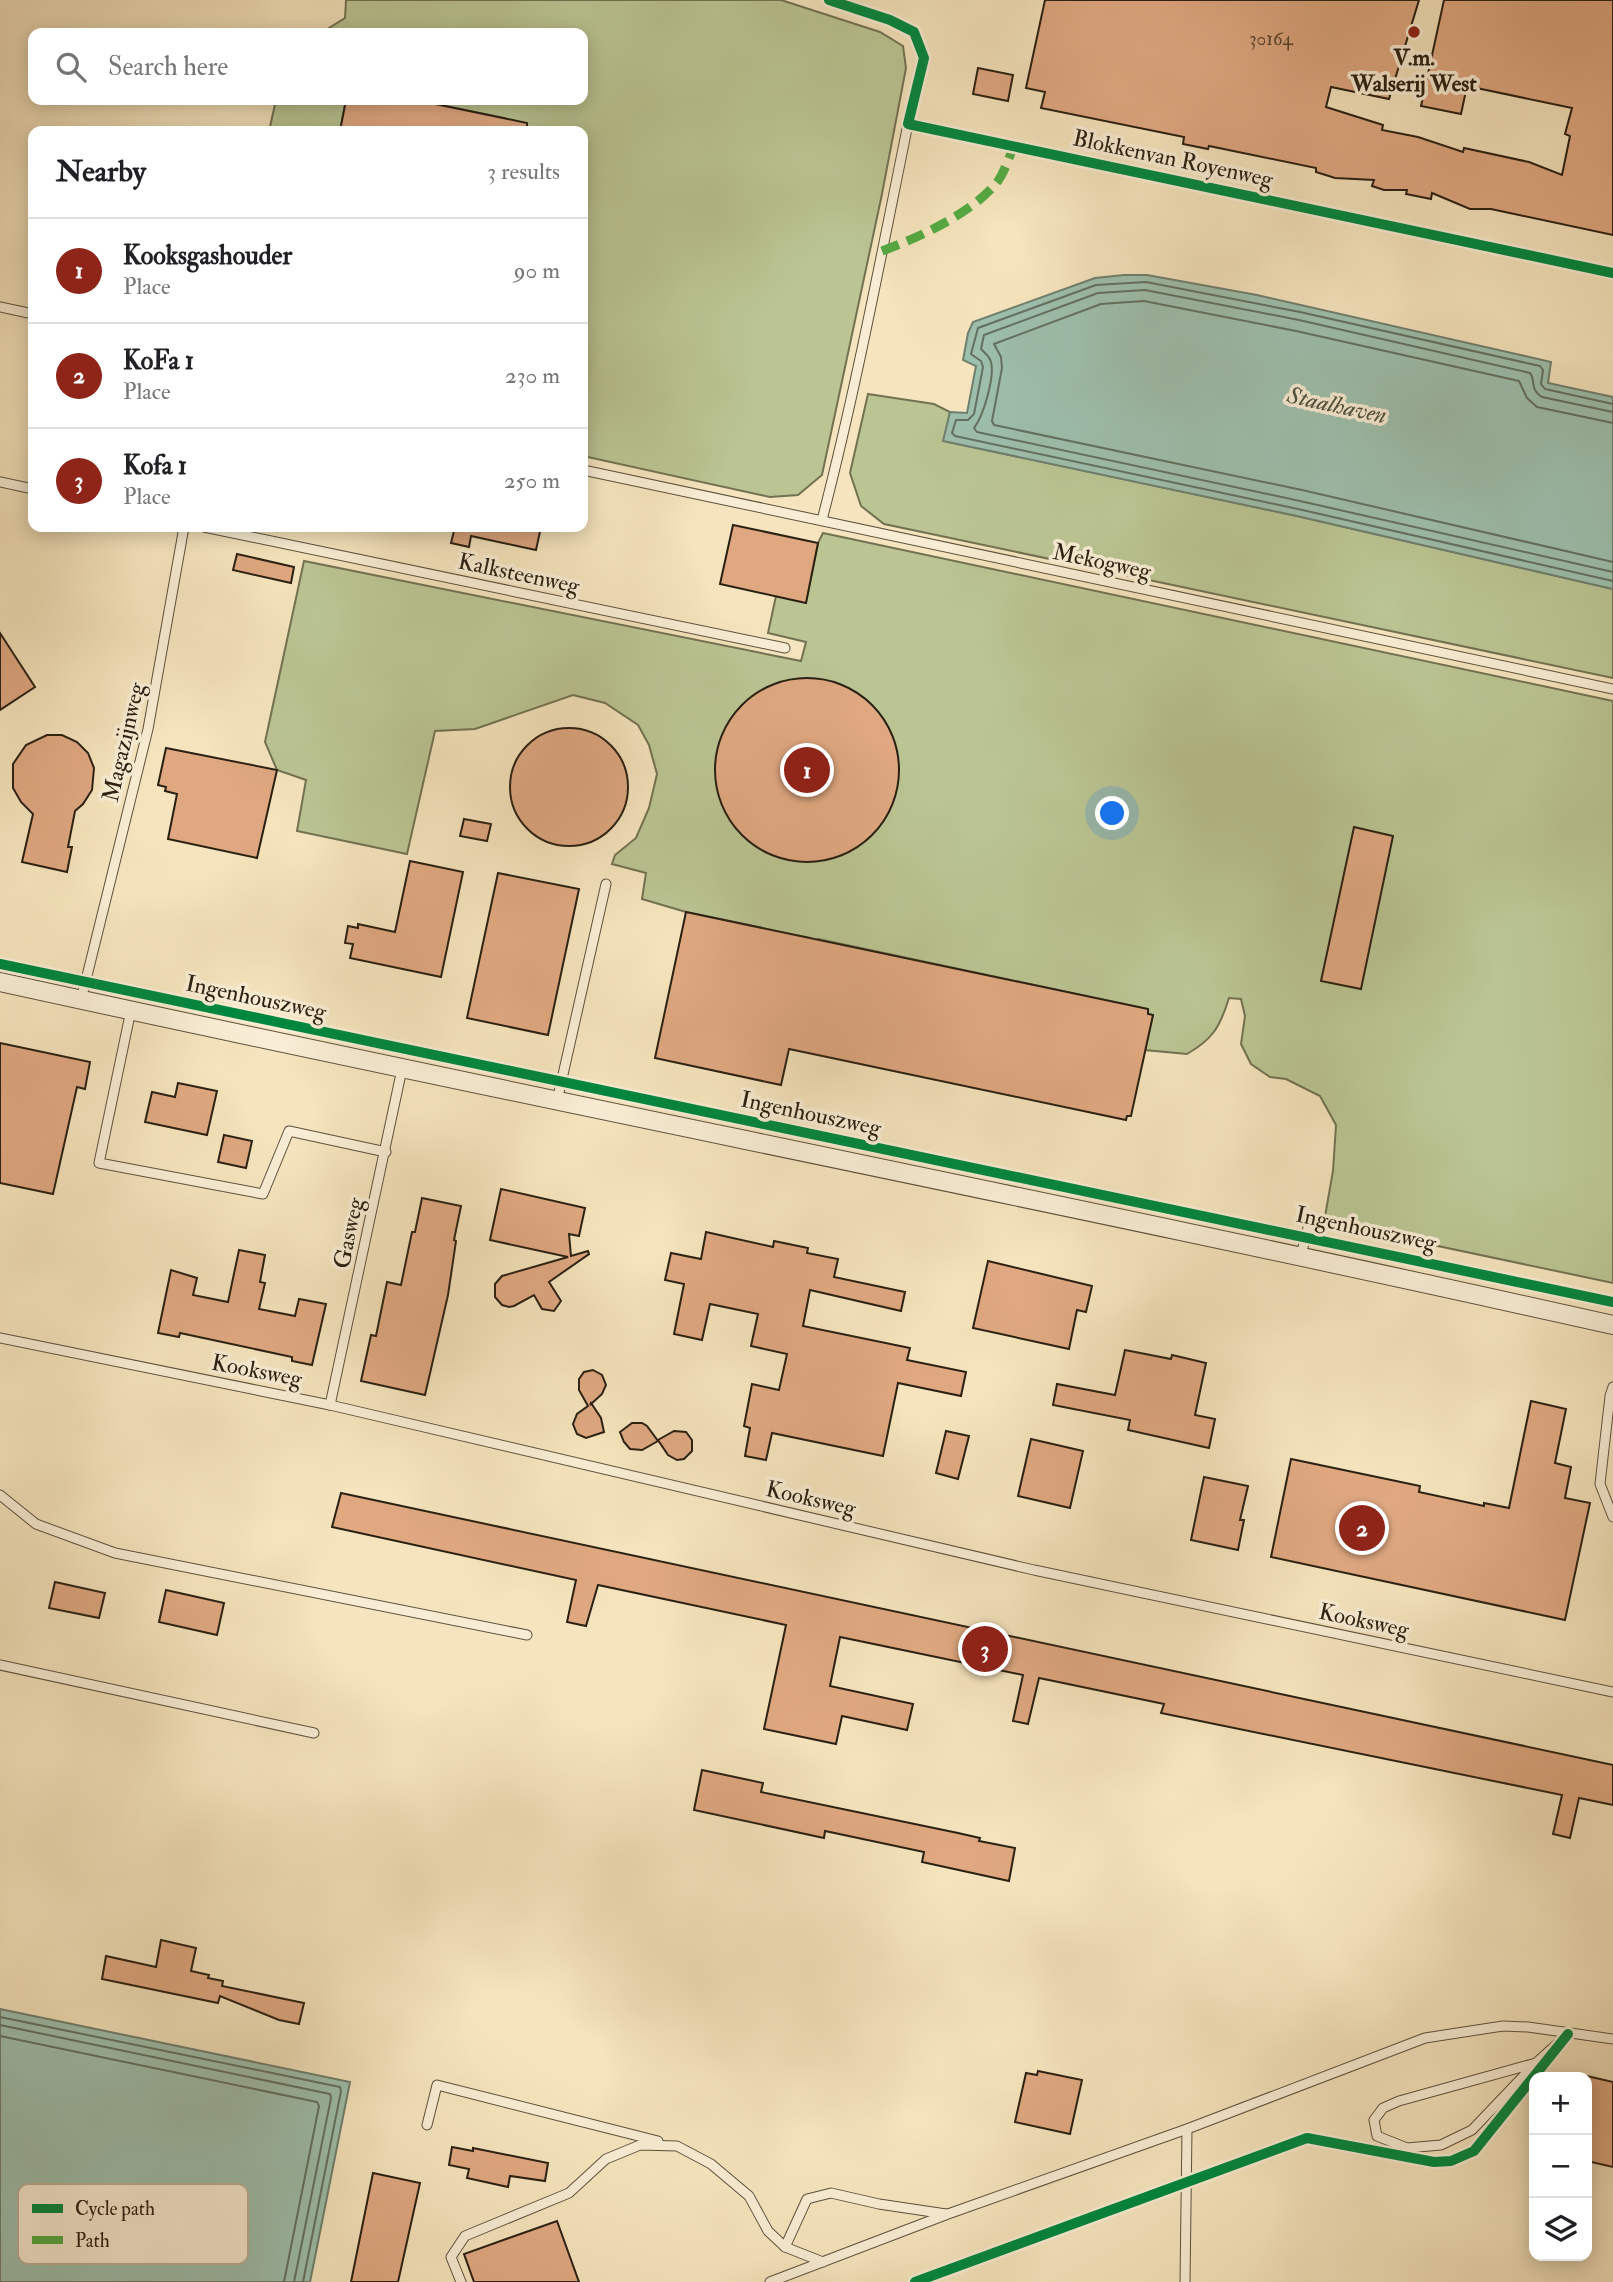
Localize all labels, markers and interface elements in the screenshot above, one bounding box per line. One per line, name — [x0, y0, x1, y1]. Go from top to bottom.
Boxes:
marker: V.m. Walserij West — [1406, 24, 1422, 40]
house number: 30164 — [1249, 27, 1293, 51]
search box — [28, 28, 588, 105]
place label: V.m. Walserij West — [1350, 43, 1477, 98]
icon: search — [52, 48, 90, 86]
text: Search here — [108, 51, 228, 83]
street label: Blokkenvan Royenweg — [1070, 123, 1276, 194]
text: Nearby — [56, 153, 146, 190]
text: 3 results — [487, 157, 560, 186]
text: Kooksgashouder — [123, 240, 292, 272]
text: 1 — [75, 256, 83, 285]
text: 90 m — [514, 256, 560, 285]
text: Place — [123, 272, 171, 301]
text: KoFa 1 — [123, 345, 194, 377]
text: 2 — [73, 361, 85, 390]
text: 230 m — [505, 361, 560, 390]
text: Place — [123, 377, 171, 406]
water label: Staalhaven — [1283, 380, 1389, 431]
text: Kofa 1 — [123, 450, 187, 482]
text: 3 — [75, 466, 83, 495]
text: 250 m — [504, 466, 560, 495]
text: Place — [123, 482, 171, 511]
street label: Mekogweg — [1050, 537, 1154, 586]
street label: Kalksteenweg — [456, 546, 583, 601]
street label: Magazijnweg — [96, 679, 151, 805]
pin: 1 — [784, 744, 830, 796]
your location — [1095, 796, 1129, 830]
street label: Ingenhouszweg — [183, 968, 329, 1027]
street label: Ingenhouszweg — [738, 1084, 884, 1143]
street label: Gasweg — [327, 1194, 370, 1271]
street label: Ingenhouszweg — [1293, 1199, 1439, 1258]
street label: Kooksweg — [209, 1348, 305, 1394]
street label: Kooksweg — [763, 1474, 859, 1523]
pin: 2 — [1339, 1502, 1385, 1554]
street label: Kooksweg — [1316, 1597, 1412, 1644]
pin: 3 — [962, 1623, 1008, 1675]
map controls — [1529, 2072, 1592, 2261]
button: + — [1529, 2072, 1592, 2135]
button: − — [1529, 2135, 1592, 2198]
legend — [18, 2184, 248, 2264]
text: Cycle path — [75, 2197, 155, 2222]
button: layers — [1529, 2198, 1592, 2261]
text: Path — [75, 2229, 110, 2253]

